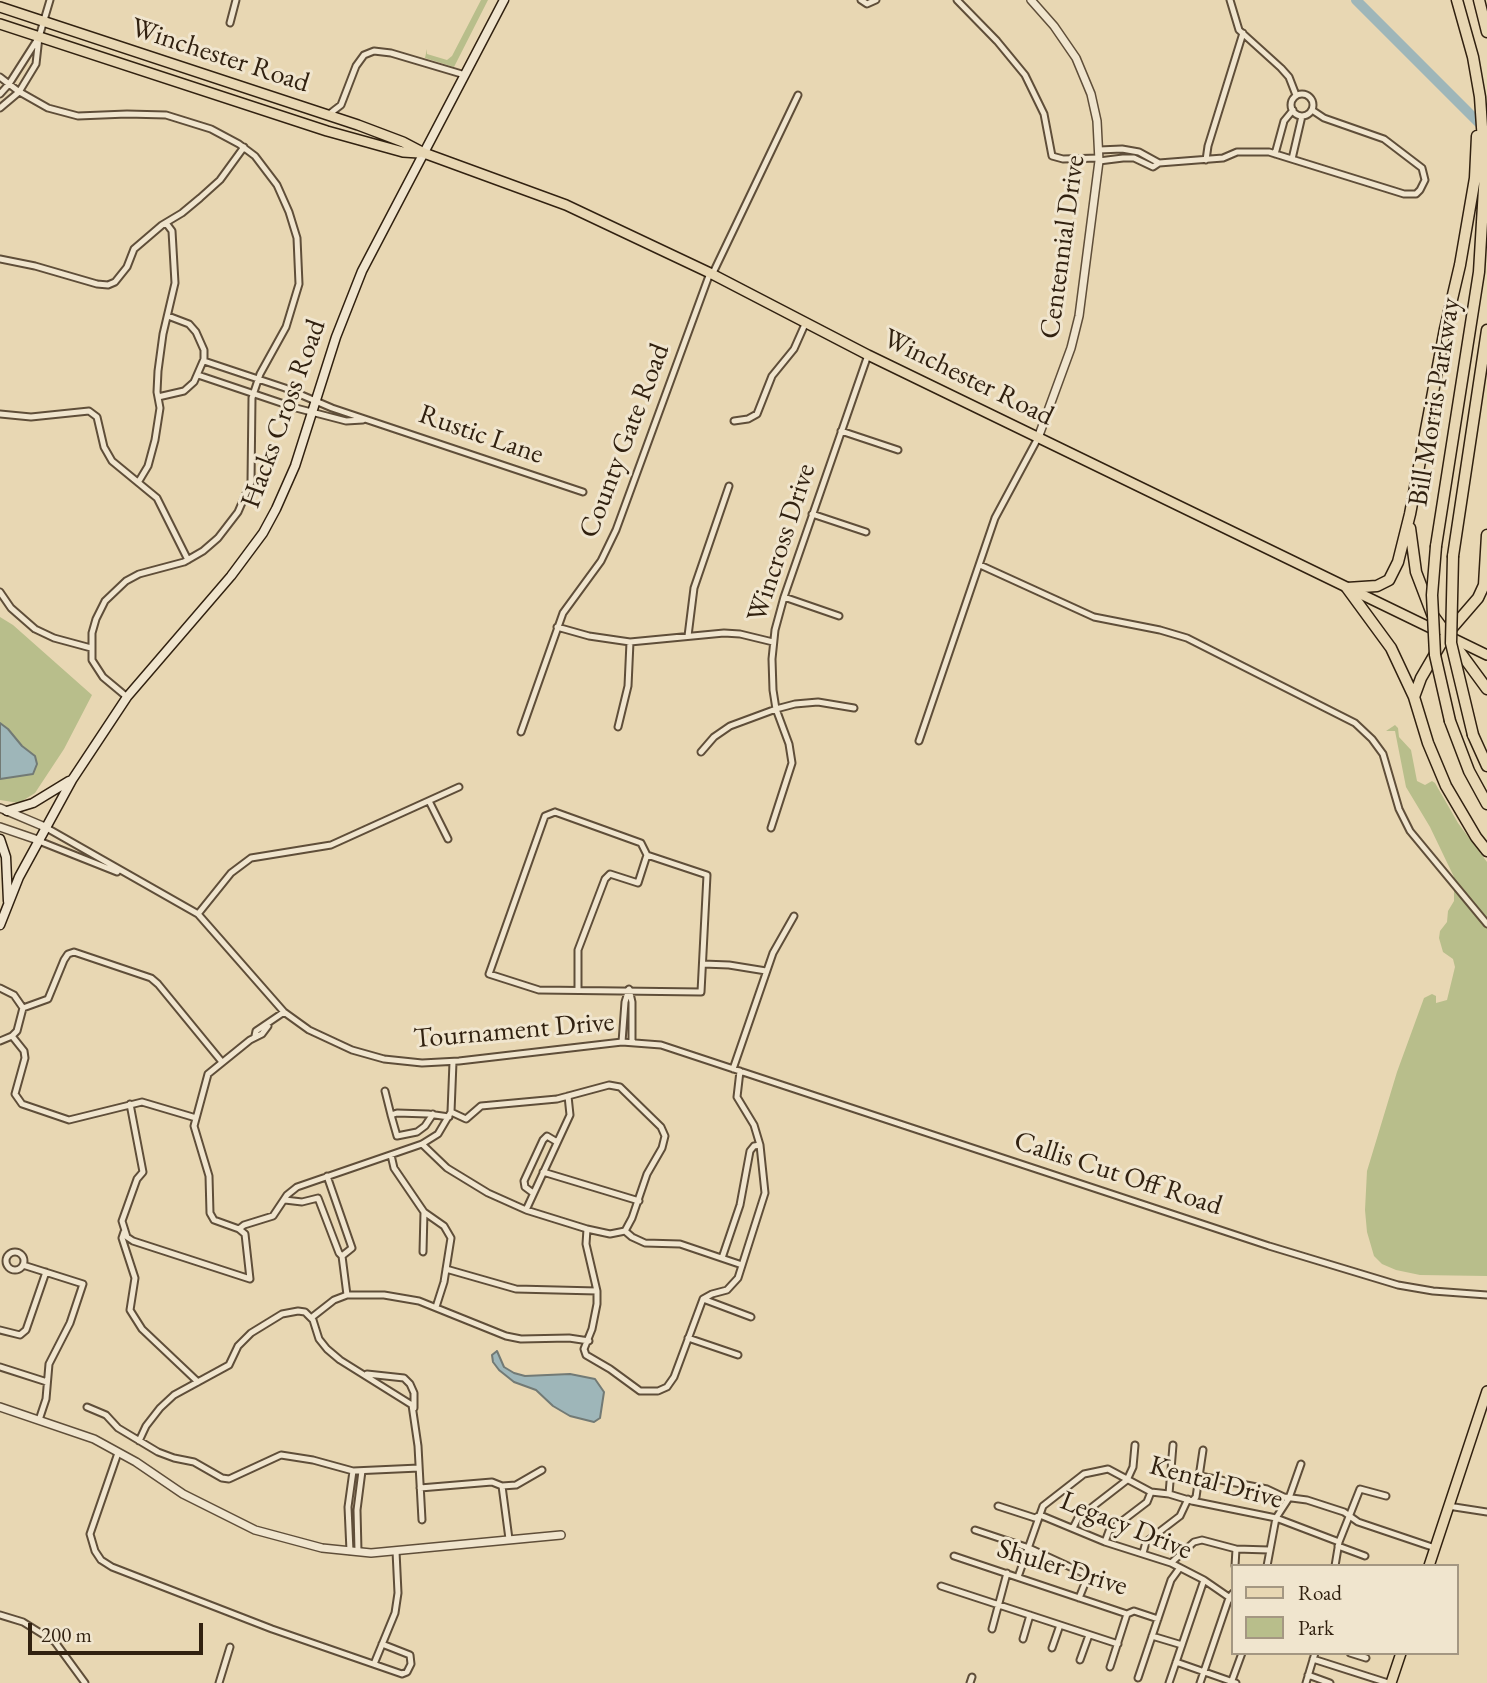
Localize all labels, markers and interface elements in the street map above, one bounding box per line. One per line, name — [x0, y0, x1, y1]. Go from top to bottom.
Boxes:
street label: Winchester Road — [126, 11, 314, 101]
street label: Centennial Drive — [1033, 153, 1093, 341]
street label: Bill Morris Parkway — [1402, 295, 1468, 509]
street label: Hacks Cross Road — [234, 315, 334, 513]
street label: Winchester Road — [877, 322, 1059, 434]
street label: County Gate Road — [573, 339, 677, 543]
street label: Rustic Lane — [414, 398, 548, 472]
street label: Wincross Drive — [741, 460, 823, 626]
street label: Tournament Drive — [412, 1005, 616, 1057]
street label: Callis Cut Off Road — [1010, 1125, 1226, 1223]
street label: Kental Drive — [1146, 1449, 1286, 1517]
street label: Legacy Drive — [1055, 1484, 1197, 1568]
street label: Shuler Drive — [993, 1532, 1131, 1604]
legend — [1232, 1564, 1459, 1655]
text: Road — [1298, 1579, 1342, 1606]
scale bar — [32, 1610, 206, 1654]
text: Park — [1298, 1614, 1334, 1641]
text: 200 m — [41, 1621, 92, 1648]

